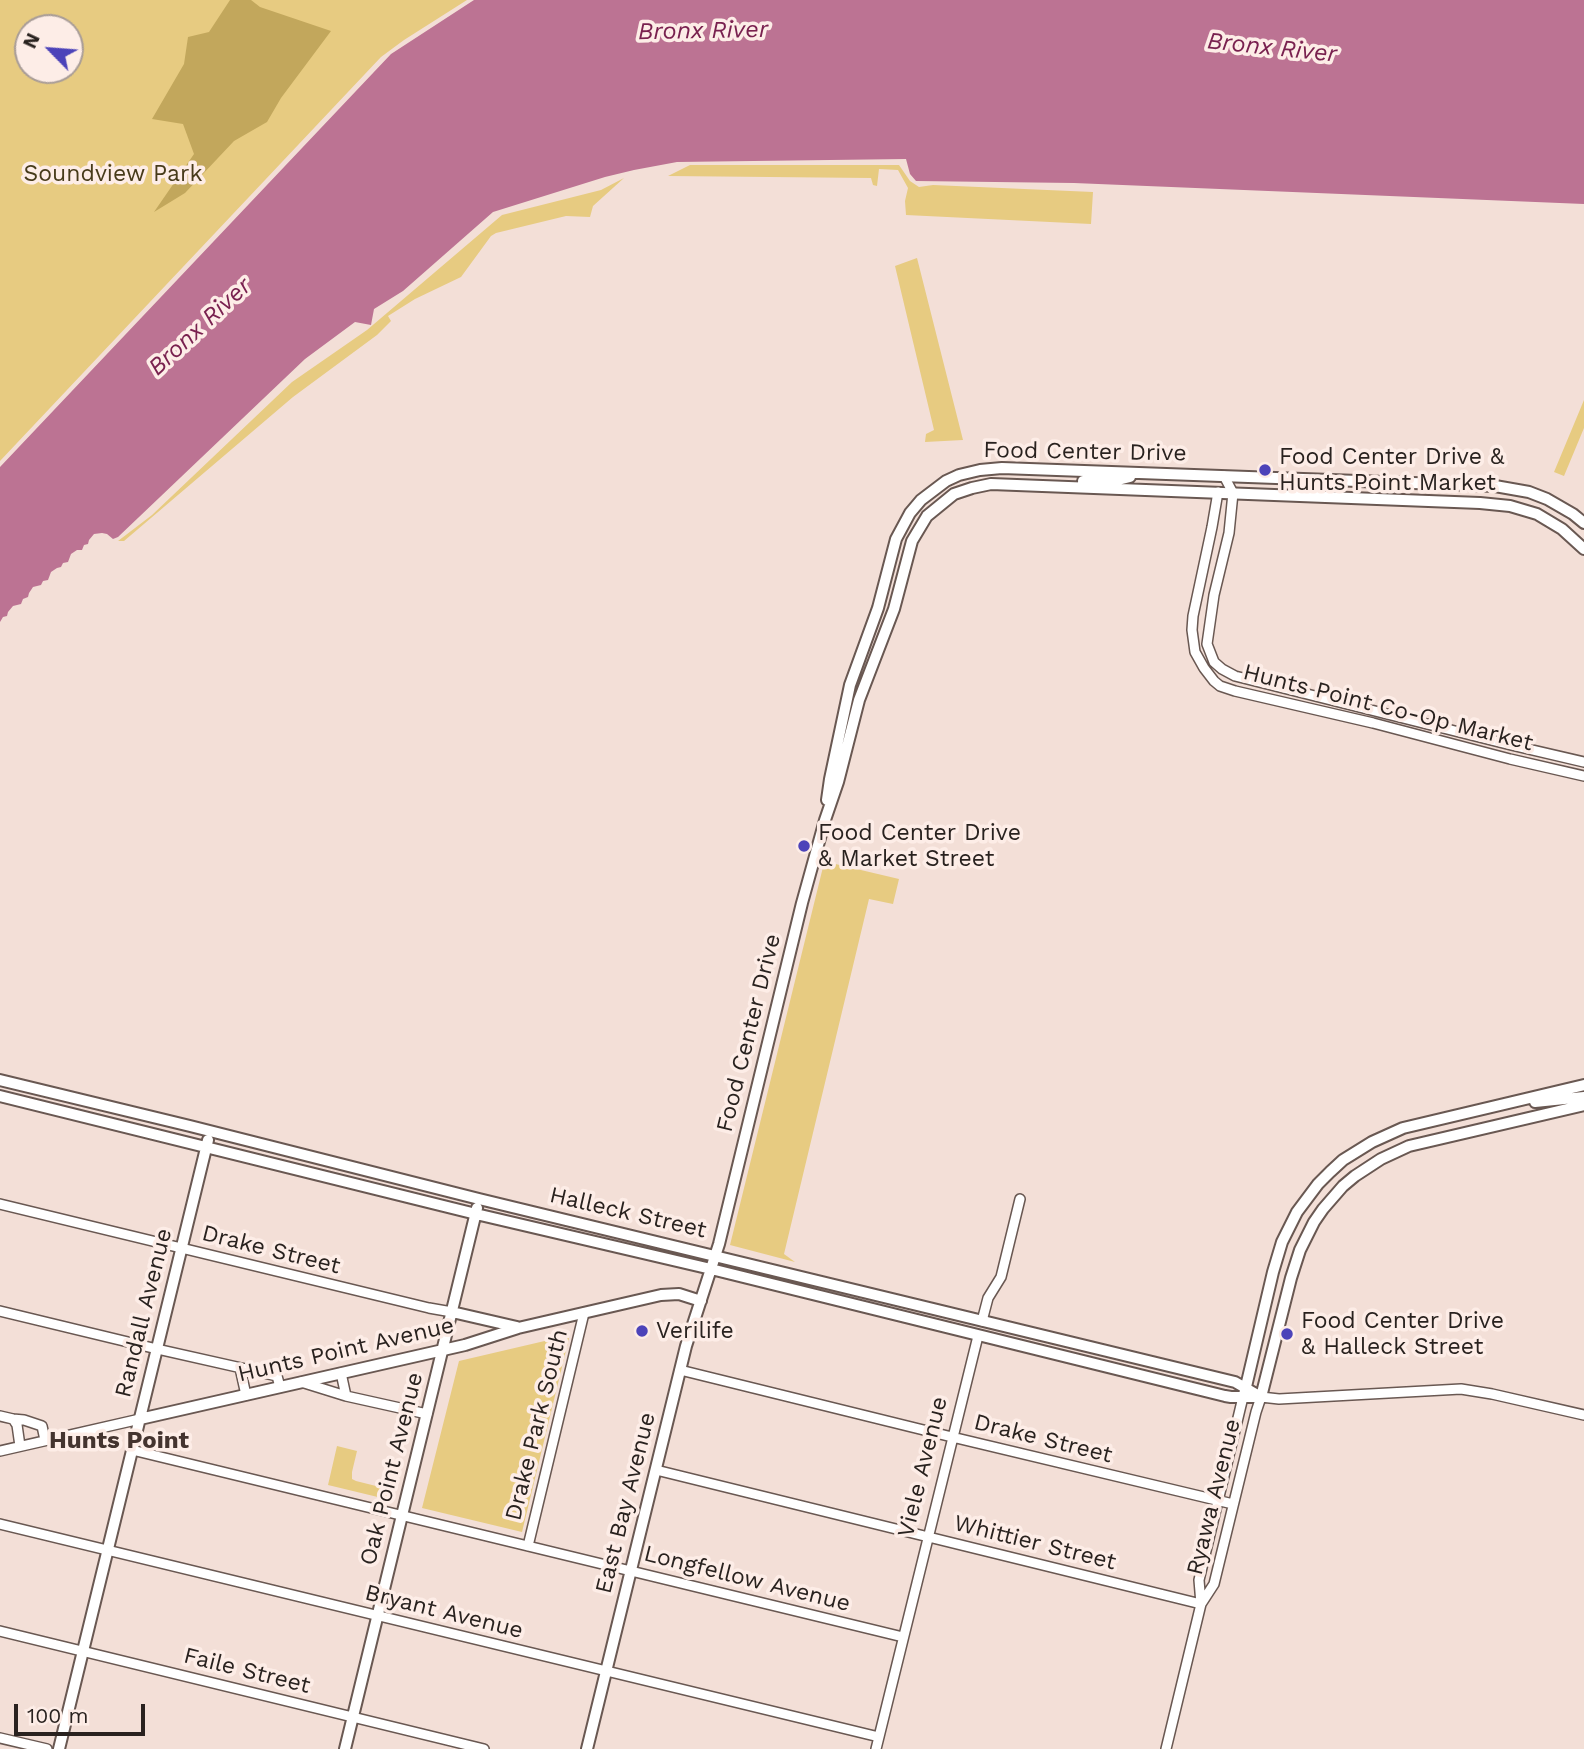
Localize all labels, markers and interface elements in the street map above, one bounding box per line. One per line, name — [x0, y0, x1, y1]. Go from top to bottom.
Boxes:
north arrow — [14, 14, 84, 84]
water label: Bronx River — [638, 15, 768, 47]
water label: Bronx River — [1206, 27, 1338, 69]
text: N — [18, 30, 45, 52]
park label: Soundview Park — [23, 160, 203, 188]
water label: Bronx River — [143, 272, 257, 382]
street label: Food Center Drive — [983, 436, 1187, 468]
place label: Food Center Drive & Hunts Point Market — [1279, 443, 1504, 497]
marker: Food Center Drive & Hunts Point Market — [1257, 462, 1273, 478]
street label: Hunts Point Co-Op Market — [1240, 659, 1536, 757]
place label: Food Center Drive & Market Street — [818, 819, 1021, 873]
marker: Food Center Drive & Market Street — [796, 838, 812, 854]
street label: Food Center Drive — [711, 931, 787, 1135]
street label: Halleck Street — [547, 1182, 709, 1244]
street label: Drake Street — [199, 1219, 343, 1281]
street label: Randall Avenue — [110, 1226, 178, 1400]
place label: Food Center Drive & Halleck Street — [1301, 1307, 1504, 1361]
street label: Hunts Point Avenue — [235, 1312, 457, 1388]
place label: Verilife — [656, 1317, 734, 1345]
marker: Verilife — [634, 1323, 650, 1339]
street label: Drake Park South — [500, 1326, 574, 1524]
marker: Food Center Drive & Halleck Street — [1279, 1326, 1295, 1342]
street label: Oak Point Avenue — [355, 1370, 429, 1568]
street label: Viele Avenue — [892, 1394, 954, 1540]
street label: Drake Street — [971, 1408, 1115, 1470]
street label: East Bay Avenue — [590, 1410, 662, 1596]
street label: Ryawa Avenue — [1181, 1416, 1247, 1578]
district label: Hunts Point — [49, 1427, 189, 1455]
street label: Whittier Street — [951, 1510, 1119, 1576]
street label: Longfellow Avenue — [641, 1540, 853, 1618]
street label: Bryant Avenue — [362, 1579, 526, 1645]
street label: Faile Street — [181, 1642, 313, 1700]
scale bar — [18, 1690, 149, 1734]
text: 100 m — [27, 1703, 89, 1728]

